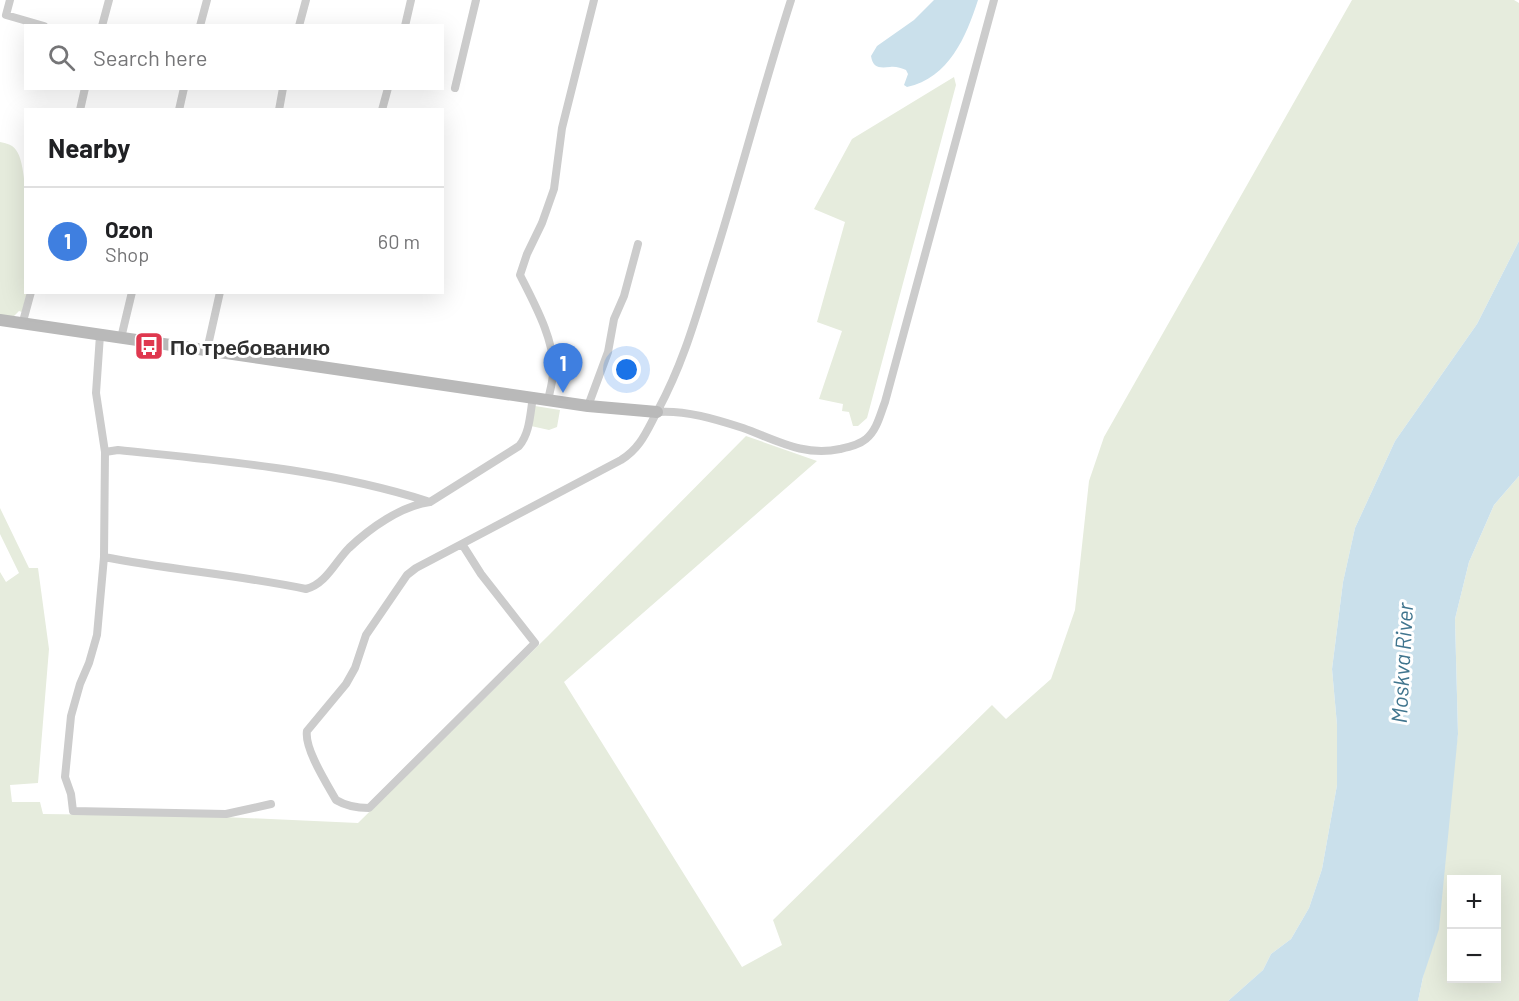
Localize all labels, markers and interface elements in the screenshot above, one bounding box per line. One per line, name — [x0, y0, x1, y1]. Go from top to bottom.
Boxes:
search box — [24, 24, 444, 90]
icon: search — [45, 41, 78, 74]
text: Search here — [93, 44, 207, 70]
text: Nearby — [48, 132, 130, 163]
text: Ozon — [105, 216, 153, 242]
text: 1 — [64, 229, 71, 253]
text: 60 m — [378, 229, 420, 253]
text: Shop — [105, 242, 149, 266]
bus stop icon: По требованию — [133, 330, 165, 362]
place label: По требованию — [170, 334, 330, 359]
pin: 1 — [544, 344, 582, 393]
your location — [612, 355, 641, 384]
water label: Moskva River — [1385, 601, 1417, 724]
map controls — [1447, 875, 1501, 983]
button: + — [1447, 875, 1501, 929]
button: − — [1447, 929, 1501, 983]

